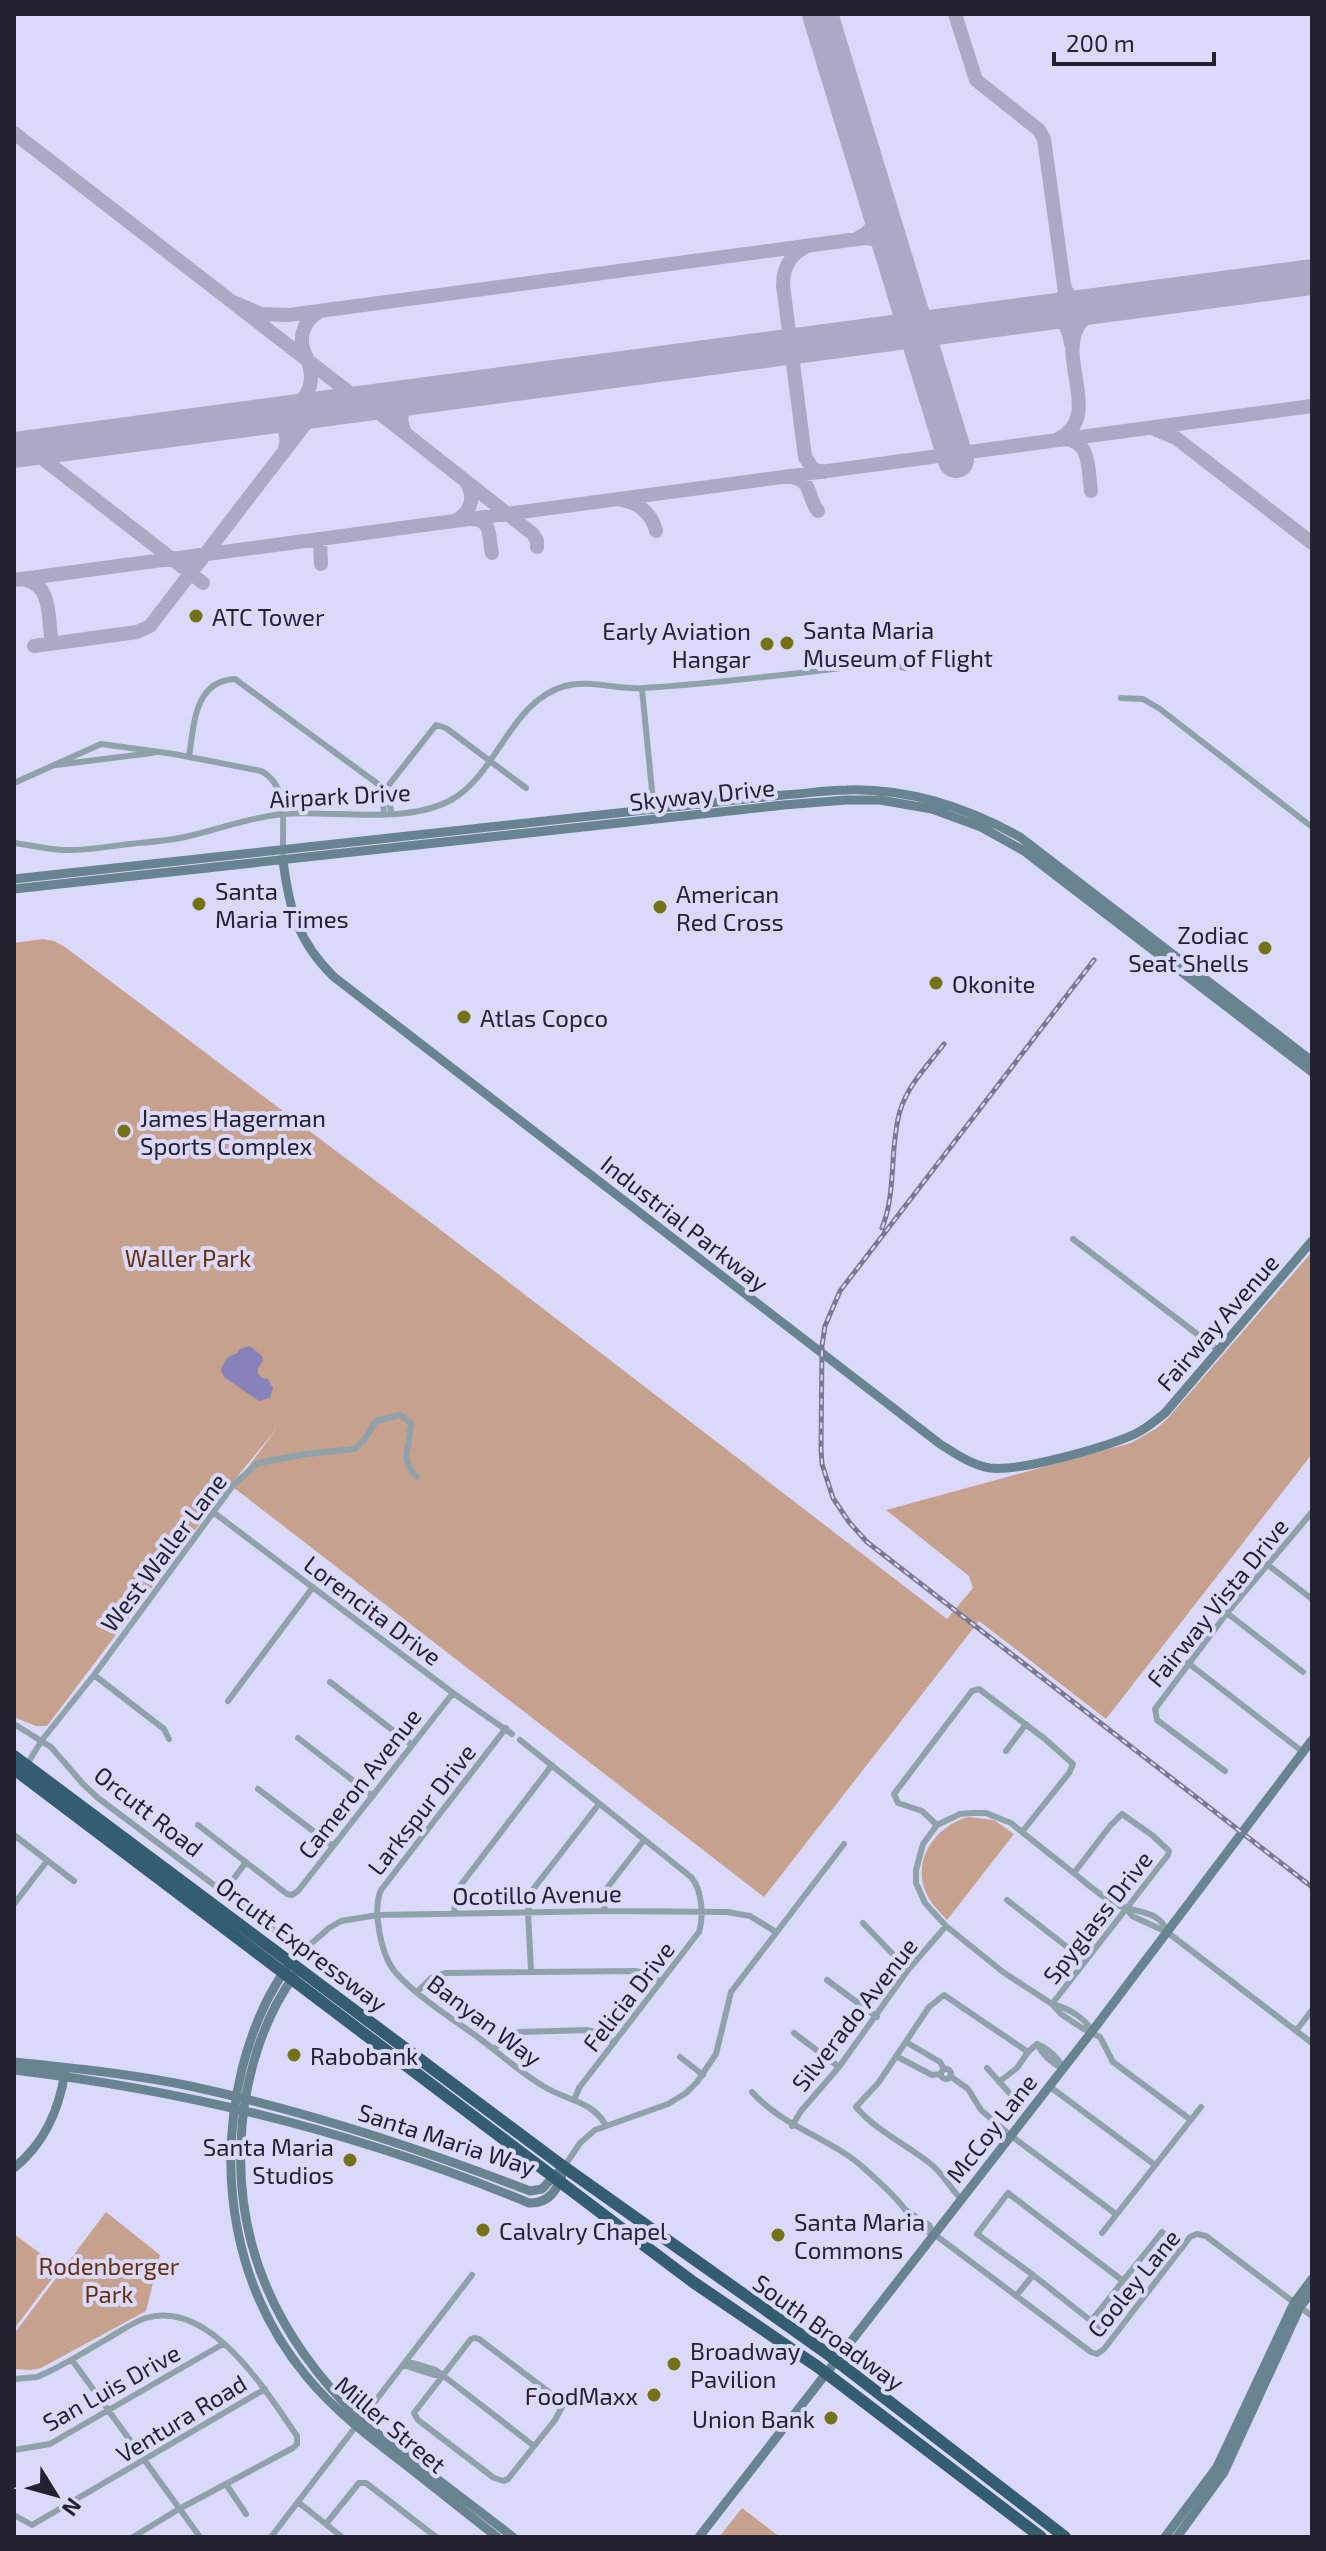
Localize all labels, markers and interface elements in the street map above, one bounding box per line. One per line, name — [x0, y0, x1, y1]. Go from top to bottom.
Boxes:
scale bar — [1054, 16, 1214, 66]
text: 200 m — [1066, 28, 1135, 57]
place label: ATC Tower — [212, 602, 325, 631]
marker: ATC Tower — [187, 607, 205, 625]
place label: Santa Maria Museum of Flight — [803, 615, 993, 672]
place label: Early Aviation Hangar — [602, 616, 751, 673]
marker: Santa Maria Museum of Flight — [778, 634, 796, 652]
marker: Early Aviation Hangar — [758, 635, 776, 653]
street label: Skyway Drive — [628, 772, 776, 816]
street label: Airpark Drive — [269, 777, 411, 813]
place label: Santa Maria Times — [215, 876, 349, 933]
place label: American Red Cross — [676, 879, 784, 936]
marker: Santa Maria Times — [190, 895, 208, 913]
marker: American Red Cross — [651, 898, 669, 916]
place label: Zodiac Seat Shells — [1128, 920, 1249, 977]
marker: Zodiac Seat Shells — [1256, 939, 1274, 957]
place label: Okonite — [952, 969, 1035, 998]
marker: Okonite — [927, 974, 945, 992]
place label: Atlas Copco — [480, 1003, 608, 1032]
marker: Atlas Copco — [455, 1008, 473, 1026]
place label: James Hagerman Sports Complex — [140, 1103, 326, 1160]
marker: James Hagerman Sports Complex — [115, 1122, 133, 1140]
street label: Industrial Parkway — [596, 1149, 775, 1297]
park label: Waller Park — [125, 1243, 251, 1272]
street label: Fairway Avenue — [1150, 1248, 1284, 1396]
street label: West Waller Lane — [94, 1467, 232, 1637]
street label: Fairway Vista Drive — [1140, 1512, 1294, 1692]
street label: Lorencita Drive — [299, 1549, 447, 1671]
street label: Cameron Avenue — [291, 1702, 427, 1864]
street label: Larkspur Drive — [361, 1738, 481, 1880]
street label: Orcutt Road — [89, 1760, 209, 1862]
street label: Spyglass Drive — [1036, 1845, 1158, 1989]
street label: Orcutt Expressway — [211, 1870, 393, 2018]
street label: Ocotillo Avenue — [452, 1878, 622, 1910]
street label: Silverado Avenue — [785, 1931, 923, 2097]
street label: Felicia Drive — [576, 1935, 680, 2057]
street label: Banyan Way — [422, 1968, 548, 2072]
place label: Rabobank — [310, 2041, 418, 2070]
marker: Rabobank — [285, 2046, 303, 2064]
street label: McCoy Lane — [940, 2068, 1042, 2188]
street label: Santa Maria Way — [355, 2097, 540, 2181]
place label: Santa Maria Studios — [203, 2132, 334, 2189]
marker: Santa Maria Studios — [341, 2151, 359, 2169]
place label: Santa Maria Commons — [794, 2207, 925, 2264]
place label: Calvalry Chapel — [499, 2216, 667, 2245]
marker: Calvalry Chapel — [474, 2221, 492, 2239]
street label: Cooley Lane — [1081, 2223, 1185, 2343]
marker: Santa Maria Commons — [769, 2226, 787, 2244]
park label: Rodenberger Park — [39, 2251, 180, 2308]
street label: South Broadway — [748, 2268, 910, 2397]
place label: Broadway Pavilion — [690, 2336, 801, 2393]
street label: San Luis Drive — [37, 2337, 185, 2437]
marker: Broadway Pavilion — [665, 2355, 683, 2373]
street label: Ventura Road — [111, 2368, 251, 2468]
street label: Miller Street — [330, 2369, 452, 2479]
place label: FoodMaxx — [525, 2381, 638, 2410]
marker: FoodMaxx — [645, 2386, 663, 2404]
place label: Union Bank — [692, 2404, 815, 2433]
marker: Union Bank — [822, 2409, 840, 2427]
north arrow — [16, 2455, 96, 2535]
text: N — [58, 2493, 88, 2522]

